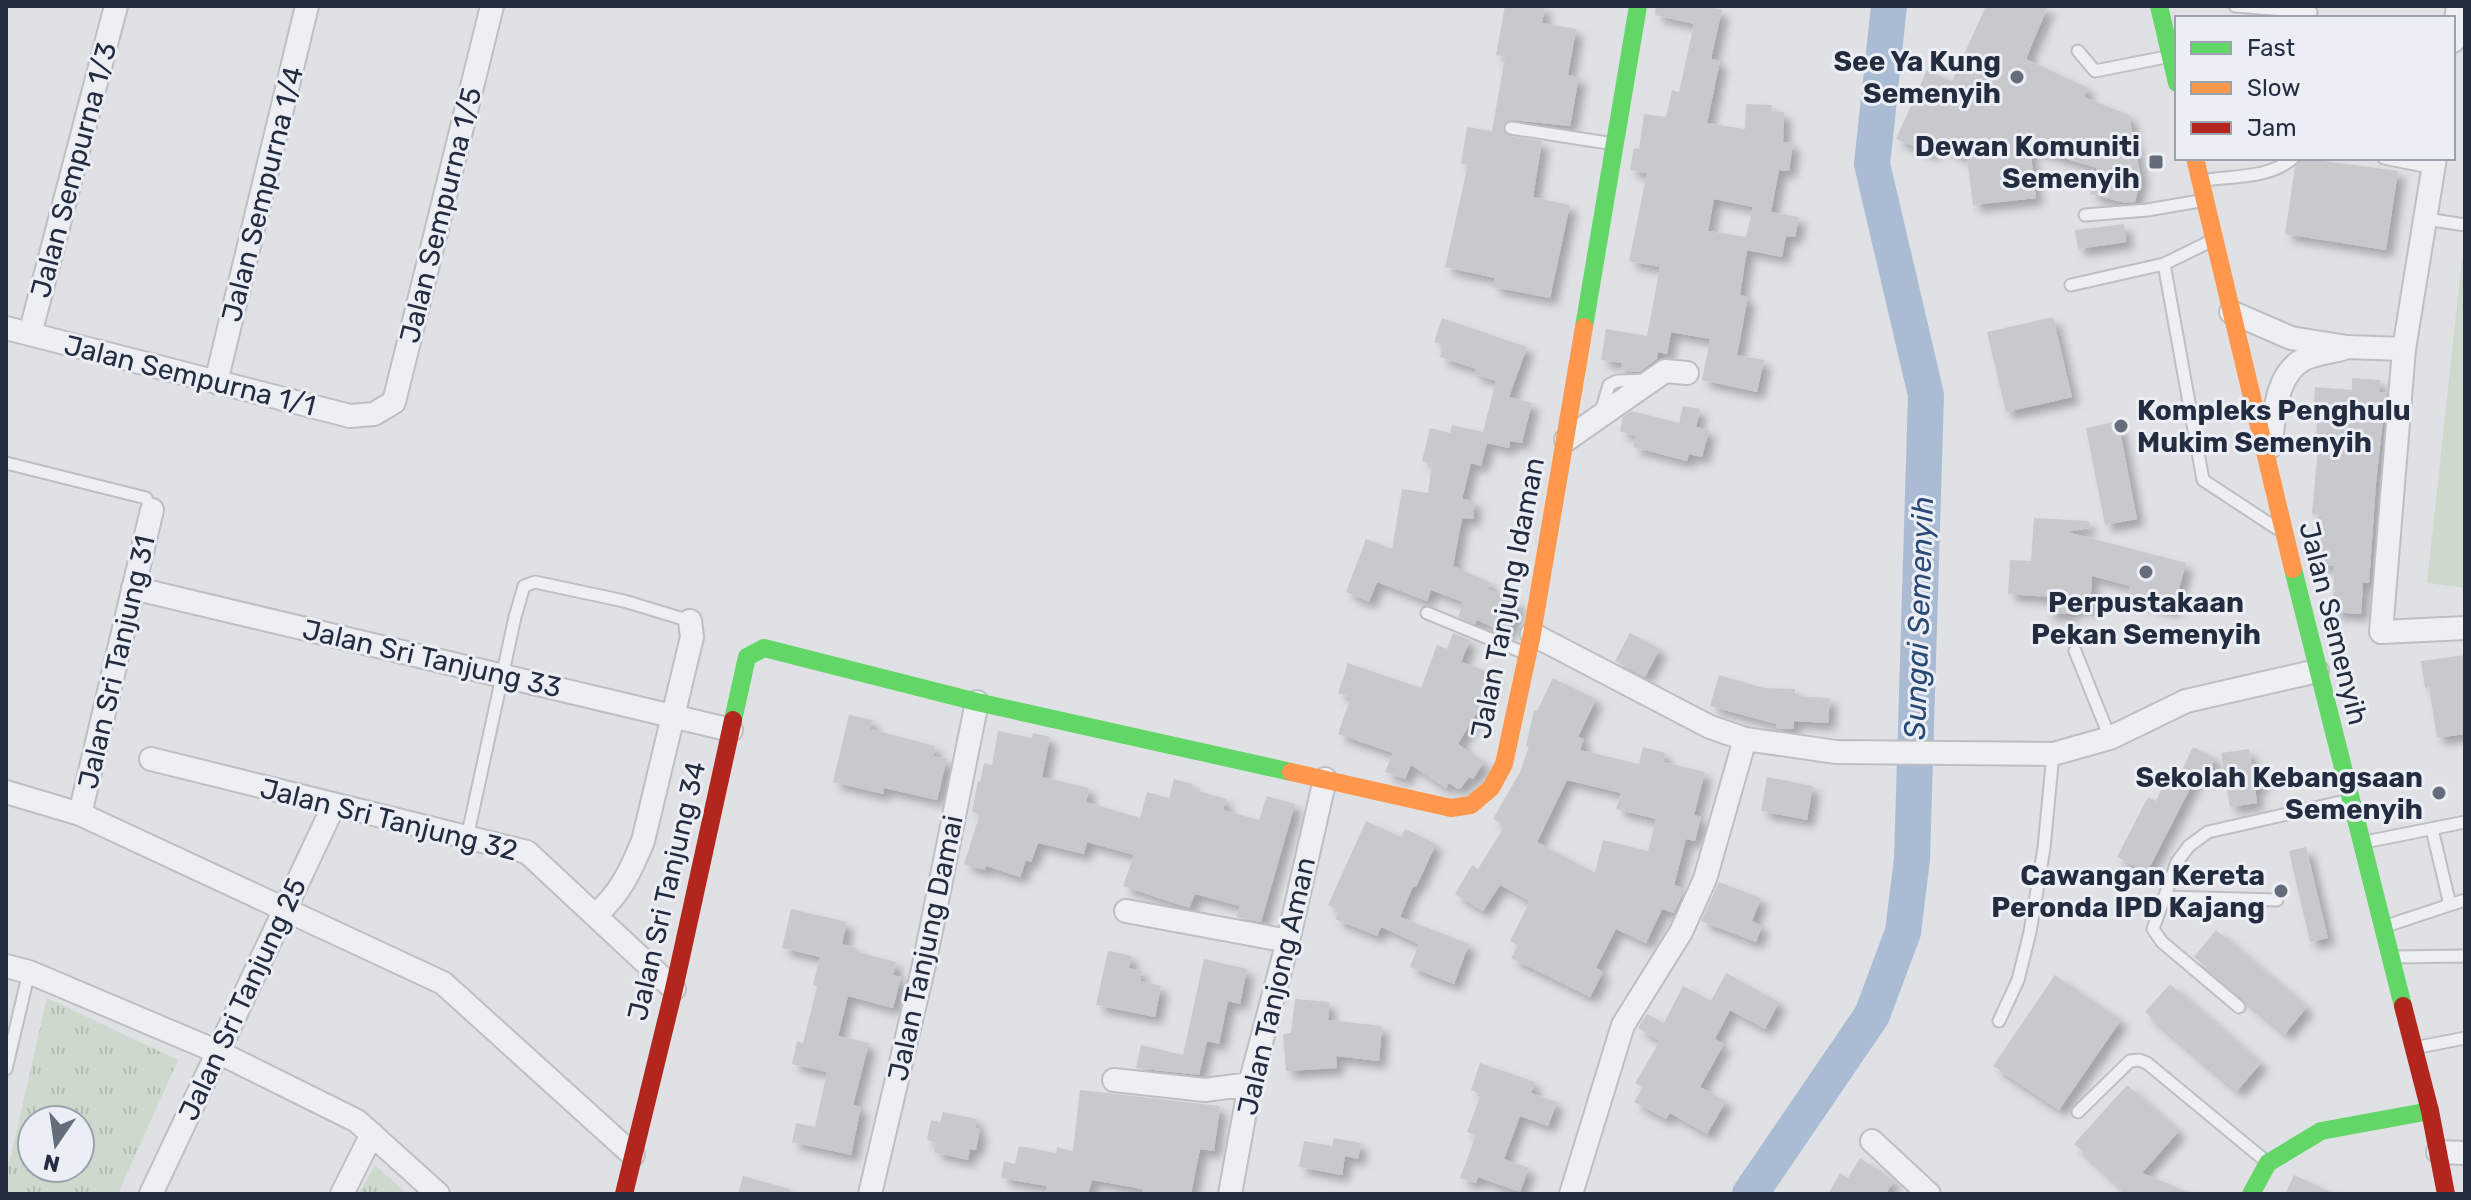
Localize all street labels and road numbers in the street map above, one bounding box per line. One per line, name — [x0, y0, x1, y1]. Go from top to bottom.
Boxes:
street label: Jalan Sempurna 1/3 — [24, 39, 123, 301]
street label: Jalan Sempurna 1/4 — [215, 63, 310, 325]
street label: Jalan Sempurna 1/5 — [393, 84, 488, 347]
street label: Jalan Sempurna 1/1 — [61, 328, 319, 423]
street label: Jalan Tanjung Idaman — [1464, 455, 1551, 742]
street label: Jalan Semenyih — [2292, 518, 2375, 728]
street label: Jalan Sri Tanjung 31 — [71, 532, 162, 792]
street label: Jalan Sri Tanjung 33 — [299, 613, 564, 704]
street label: Jalan Sri Tanjung 34 — [621, 758, 712, 1024]
street label: Jalan Sri Tanjung 32 — [257, 772, 521, 867]
street label: Jalan Tanjung Damai — [881, 812, 970, 1084]
street label: Jalan Tanjong Aman — [1231, 854, 1322, 1118]
street label: Jalan Sri Tanjung 25 — [172, 873, 313, 1126]

